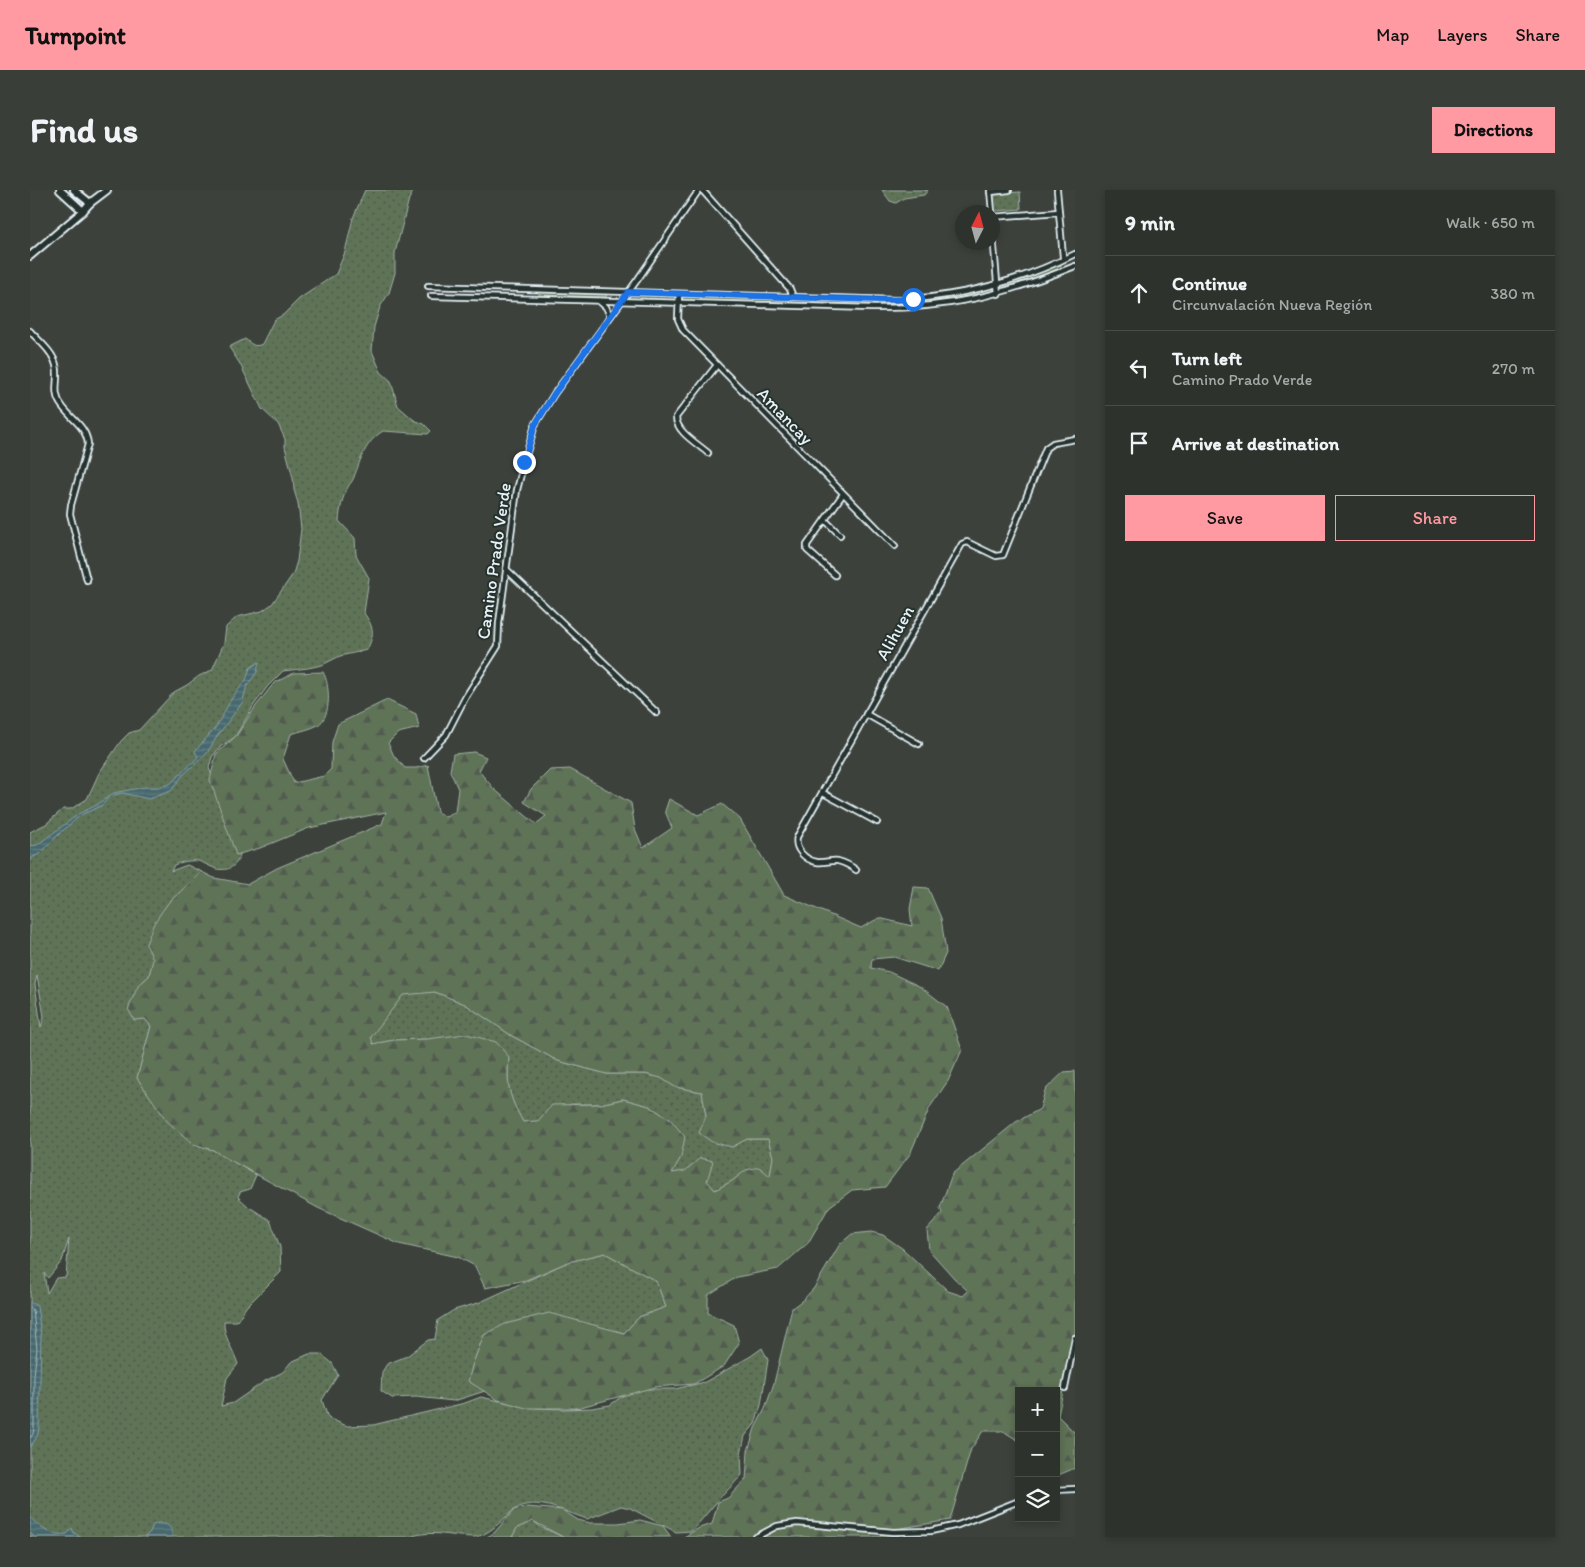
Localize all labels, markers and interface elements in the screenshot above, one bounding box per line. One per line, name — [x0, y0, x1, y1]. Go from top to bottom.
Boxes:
text: Turnpoint — [25, 21, 126, 50]
text: Map — [1376, 24, 1409, 46]
text: Layers — [1437, 24, 1487, 46]
text: Share — [1515, 24, 1560, 46]
button: Directions — [1432, 107, 1555, 153]
text: Find us — [30, 109, 138, 151]
north arrow — [955, 205, 1000, 250]
text: 9 min — [1125, 210, 1175, 235]
text: Walk · 650 m — [1446, 213, 1535, 232]
text: Continue — [1172, 272, 1247, 295]
icon: ahead — [1125, 279, 1153, 307]
text: 380 m — [1491, 284, 1535, 303]
route start — [902, 288, 925, 311]
text: Circunvalación Nueva Región — [1172, 295, 1372, 314]
text: Turn left — [1172, 347, 1242, 370]
icon: left — [1125, 354, 1153, 382]
text: 270 m — [1492, 359, 1535, 378]
text: Camino Prado Verde — [1172, 370, 1312, 389]
street label: Amancay — [752, 383, 818, 450]
icon: arrive — [1125, 429, 1153, 457]
text: Arrive at destination — [1172, 432, 1339, 455]
route end — [513, 451, 536, 474]
street label: Camino Prado Verde — [472, 481, 516, 641]
button: Save — [1125, 495, 1325, 541]
button: Share — [1335, 495, 1535, 541]
street label: Alihuen — [871, 602, 919, 664]
map controls — [1015, 1387, 1060, 1522]
button: + — [1015, 1387, 1060, 1432]
button: − — [1015, 1432, 1060, 1477]
button: layers — [1015, 1477, 1060, 1522]

